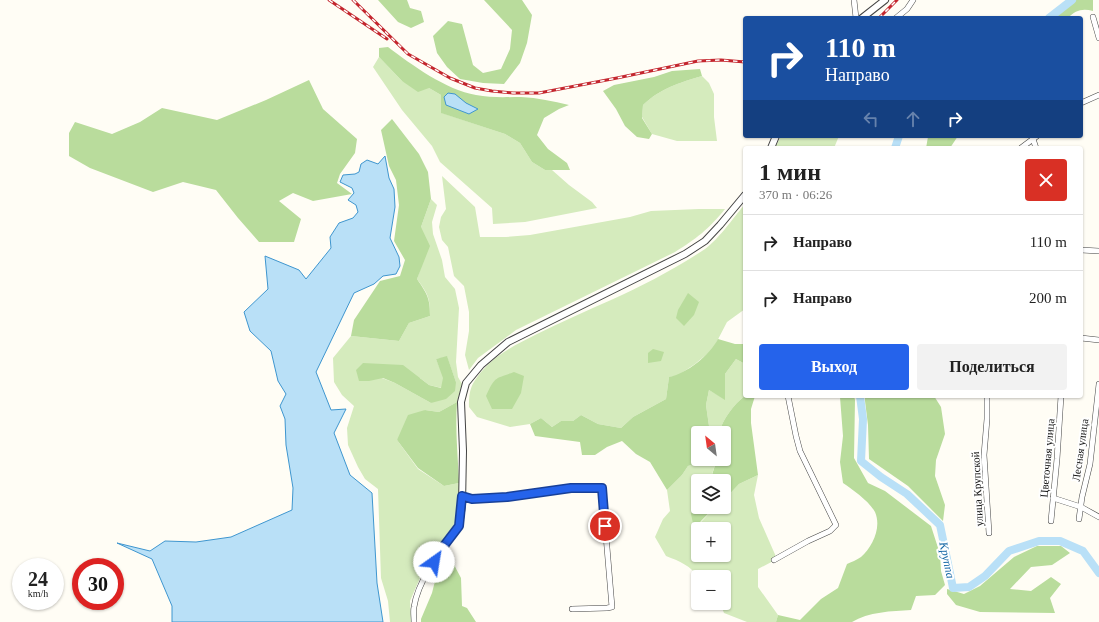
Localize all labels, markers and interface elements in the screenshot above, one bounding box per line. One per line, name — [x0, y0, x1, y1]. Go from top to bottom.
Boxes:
icon: right — [759, 32, 811, 84]
text: 110 m — [825, 32, 896, 63]
text: Направо — [825, 65, 890, 85]
icon: left — [860, 108, 882, 130]
icon: ahead — [902, 108, 924, 130]
icon: right — [944, 108, 966, 130]
text: 1 мин — [759, 159, 821, 185]
button: close — [1025, 159, 1067, 201]
text: 370 m · 06:26 — [759, 187, 832, 202]
icon: right — [759, 232, 781, 254]
text: Направо — [793, 234, 852, 250]
text: 110 m — [1030, 234, 1067, 250]
icon: right — [759, 288, 781, 310]
text: Направо — [793, 290, 852, 306]
text: 200 m — [1029, 290, 1067, 306]
button: Выход — [759, 344, 909, 390]
button: Поделиться — [917, 344, 1067, 390]
street label: Цветочная улица — [1038, 418, 1056, 498]
street label: Лесная улица — [1070, 418, 1090, 482]
north arrow — [691, 426, 731, 466]
map controls — [691, 426, 731, 610]
street label: улица Крупской — [969, 451, 985, 527]
button: layers — [691, 474, 731, 514]
pin — [588, 509, 622, 543]
icon: arrive — [594, 515, 616, 537]
button: + — [691, 522, 731, 562]
water label: Круппа — [936, 539, 958, 580]
position arrow — [413, 541, 455, 583]
speed limit sign: 30 — [72, 558, 124, 610]
text: 24 — [28, 568, 48, 590]
button: − — [691, 570, 731, 610]
text: km/h — [28, 588, 48, 599]

